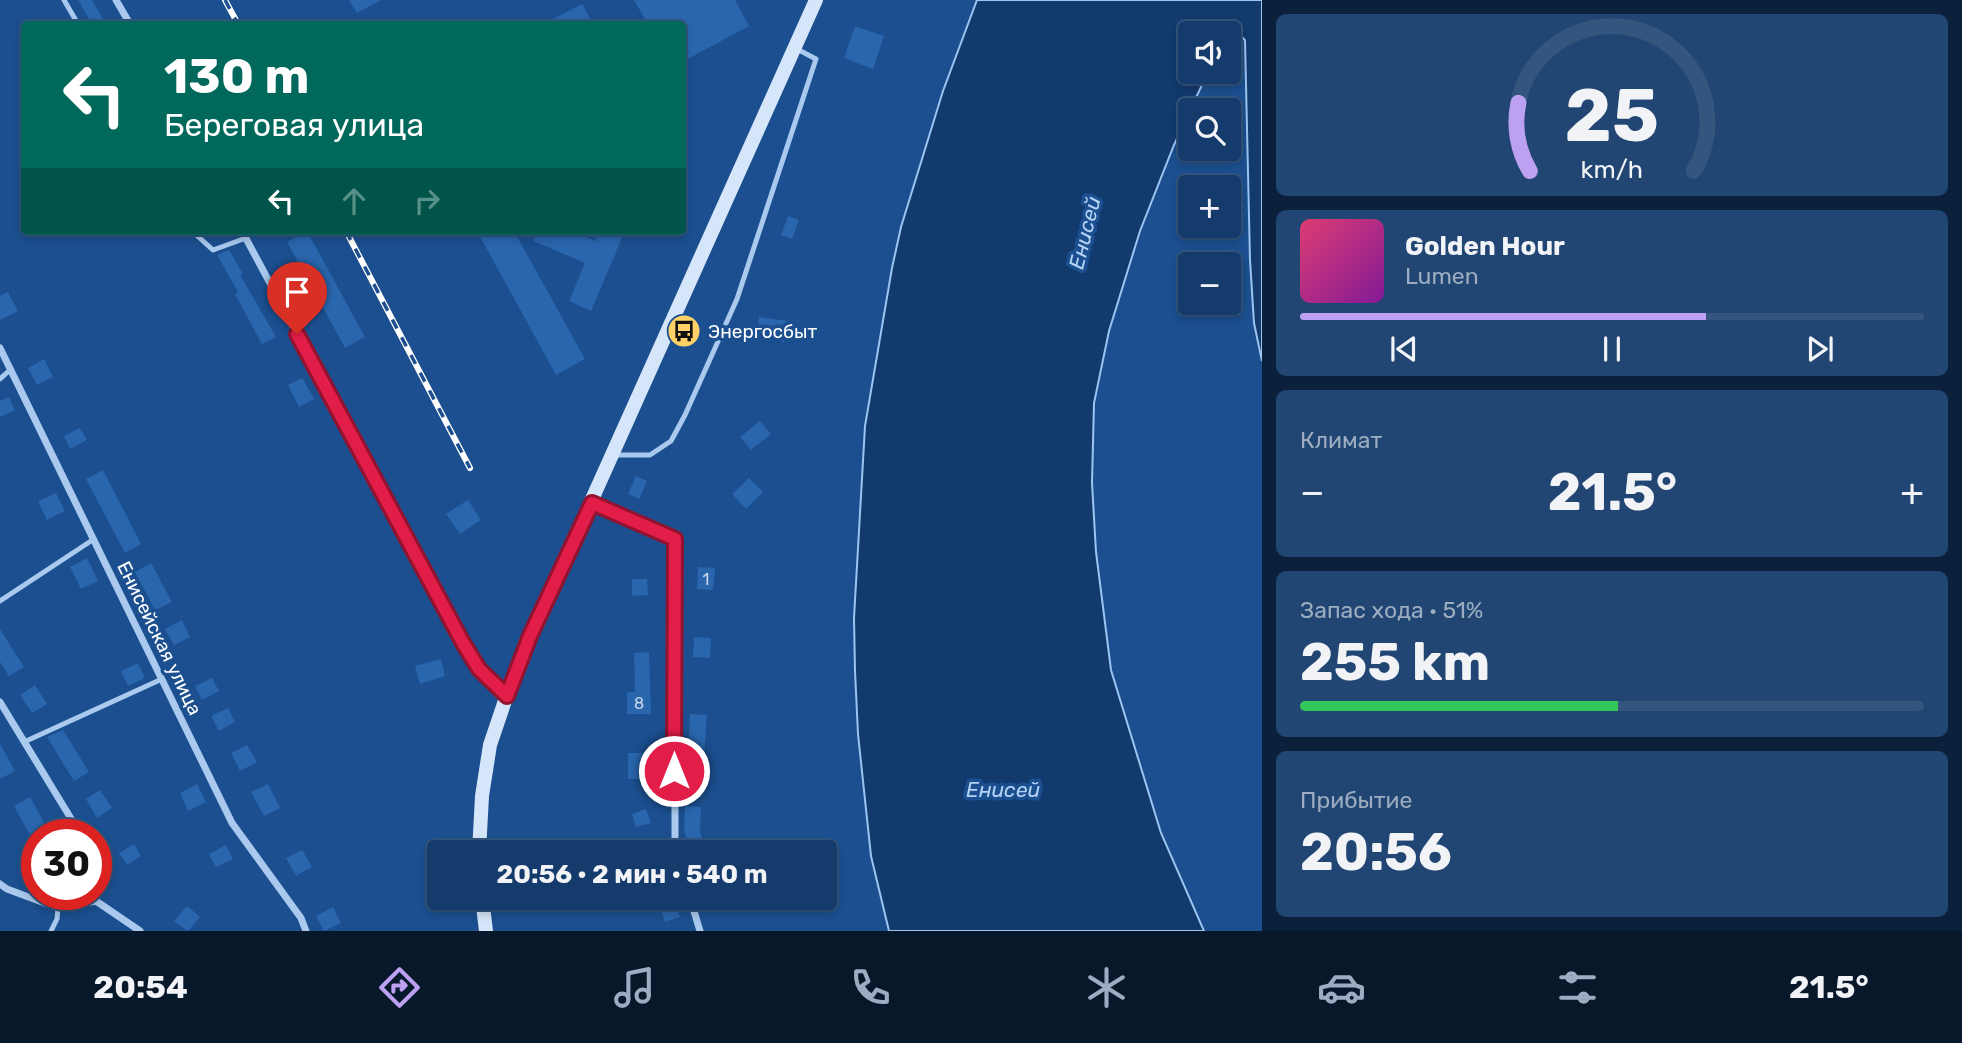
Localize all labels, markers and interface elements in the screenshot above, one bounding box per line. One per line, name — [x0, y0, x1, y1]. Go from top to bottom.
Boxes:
map controls — [1178, 21, 1241, 315]
button: sound — [1178, 21, 1241, 84]
text: 130 m — [164, 47, 309, 105]
icon: left — [49, 49, 140, 140]
text: 25 — [1565, 73, 1659, 159]
button: search — [1178, 98, 1241, 161]
text: Береговая улица — [164, 106, 424, 144]
text: km/h — [1581, 155, 1643, 184]
button: + — [1178, 175, 1241, 238]
icon: left — [262, 182, 300, 220]
icon: ahead — [335, 182, 373, 220]
icon: right — [408, 182, 446, 220]
water label: Енисей — [1063, 194, 1106, 272]
text: Golden Hour — [1405, 231, 1565, 262]
button: − — [1178, 252, 1241, 315]
pin — [267, 262, 327, 334]
text: Lumen — [1405, 262, 1479, 290]
icon: arrive — [278, 273, 316, 311]
bus stop icon: Энергосбыт — [665, 312, 703, 350]
place label: Энергосбыт — [708, 320, 818, 343]
icon: previous — [1385, 330, 1423, 368]
icon: pause — [1593, 330, 1631, 368]
icon: next — [1801, 330, 1839, 368]
text: Климат — [1300, 426, 1382, 454]
text: 21.5° — [1548, 461, 1677, 523]
text: − — [1300, 469, 1325, 515]
text: + — [1900, 469, 1924, 515]
street label: Енисейская улица — [112, 558, 207, 719]
house number: 1 — [703, 570, 709, 589]
text: Запас хода · 51% — [1300, 596, 1483, 624]
text: 255 km — [1300, 631, 1490, 693]
house number: 8 — [634, 694, 644, 713]
position arrow — [637, 734, 711, 808]
water label: Енисей — [966, 777, 1040, 802]
text: Прибытие — [1300, 786, 1412, 814]
speed limit sign: 30 — [21, 819, 112, 910]
text: 20:56 — [1300, 821, 1452, 883]
text: 20:56 · 2 мин · 540 m — [496, 859, 768, 890]
icon: directions — [375, 963, 424, 1012]
icon: music — [610, 963, 659, 1012]
icon: phone — [846, 963, 895, 1012]
icon: climate — [1082, 963, 1131, 1012]
icon: car — [1317, 963, 1366, 1012]
icon: filters — [1553, 963, 1602, 1012]
text: 20:54 — [93, 968, 188, 1006]
text: 21.5° — [1789, 968, 1869, 1006]

